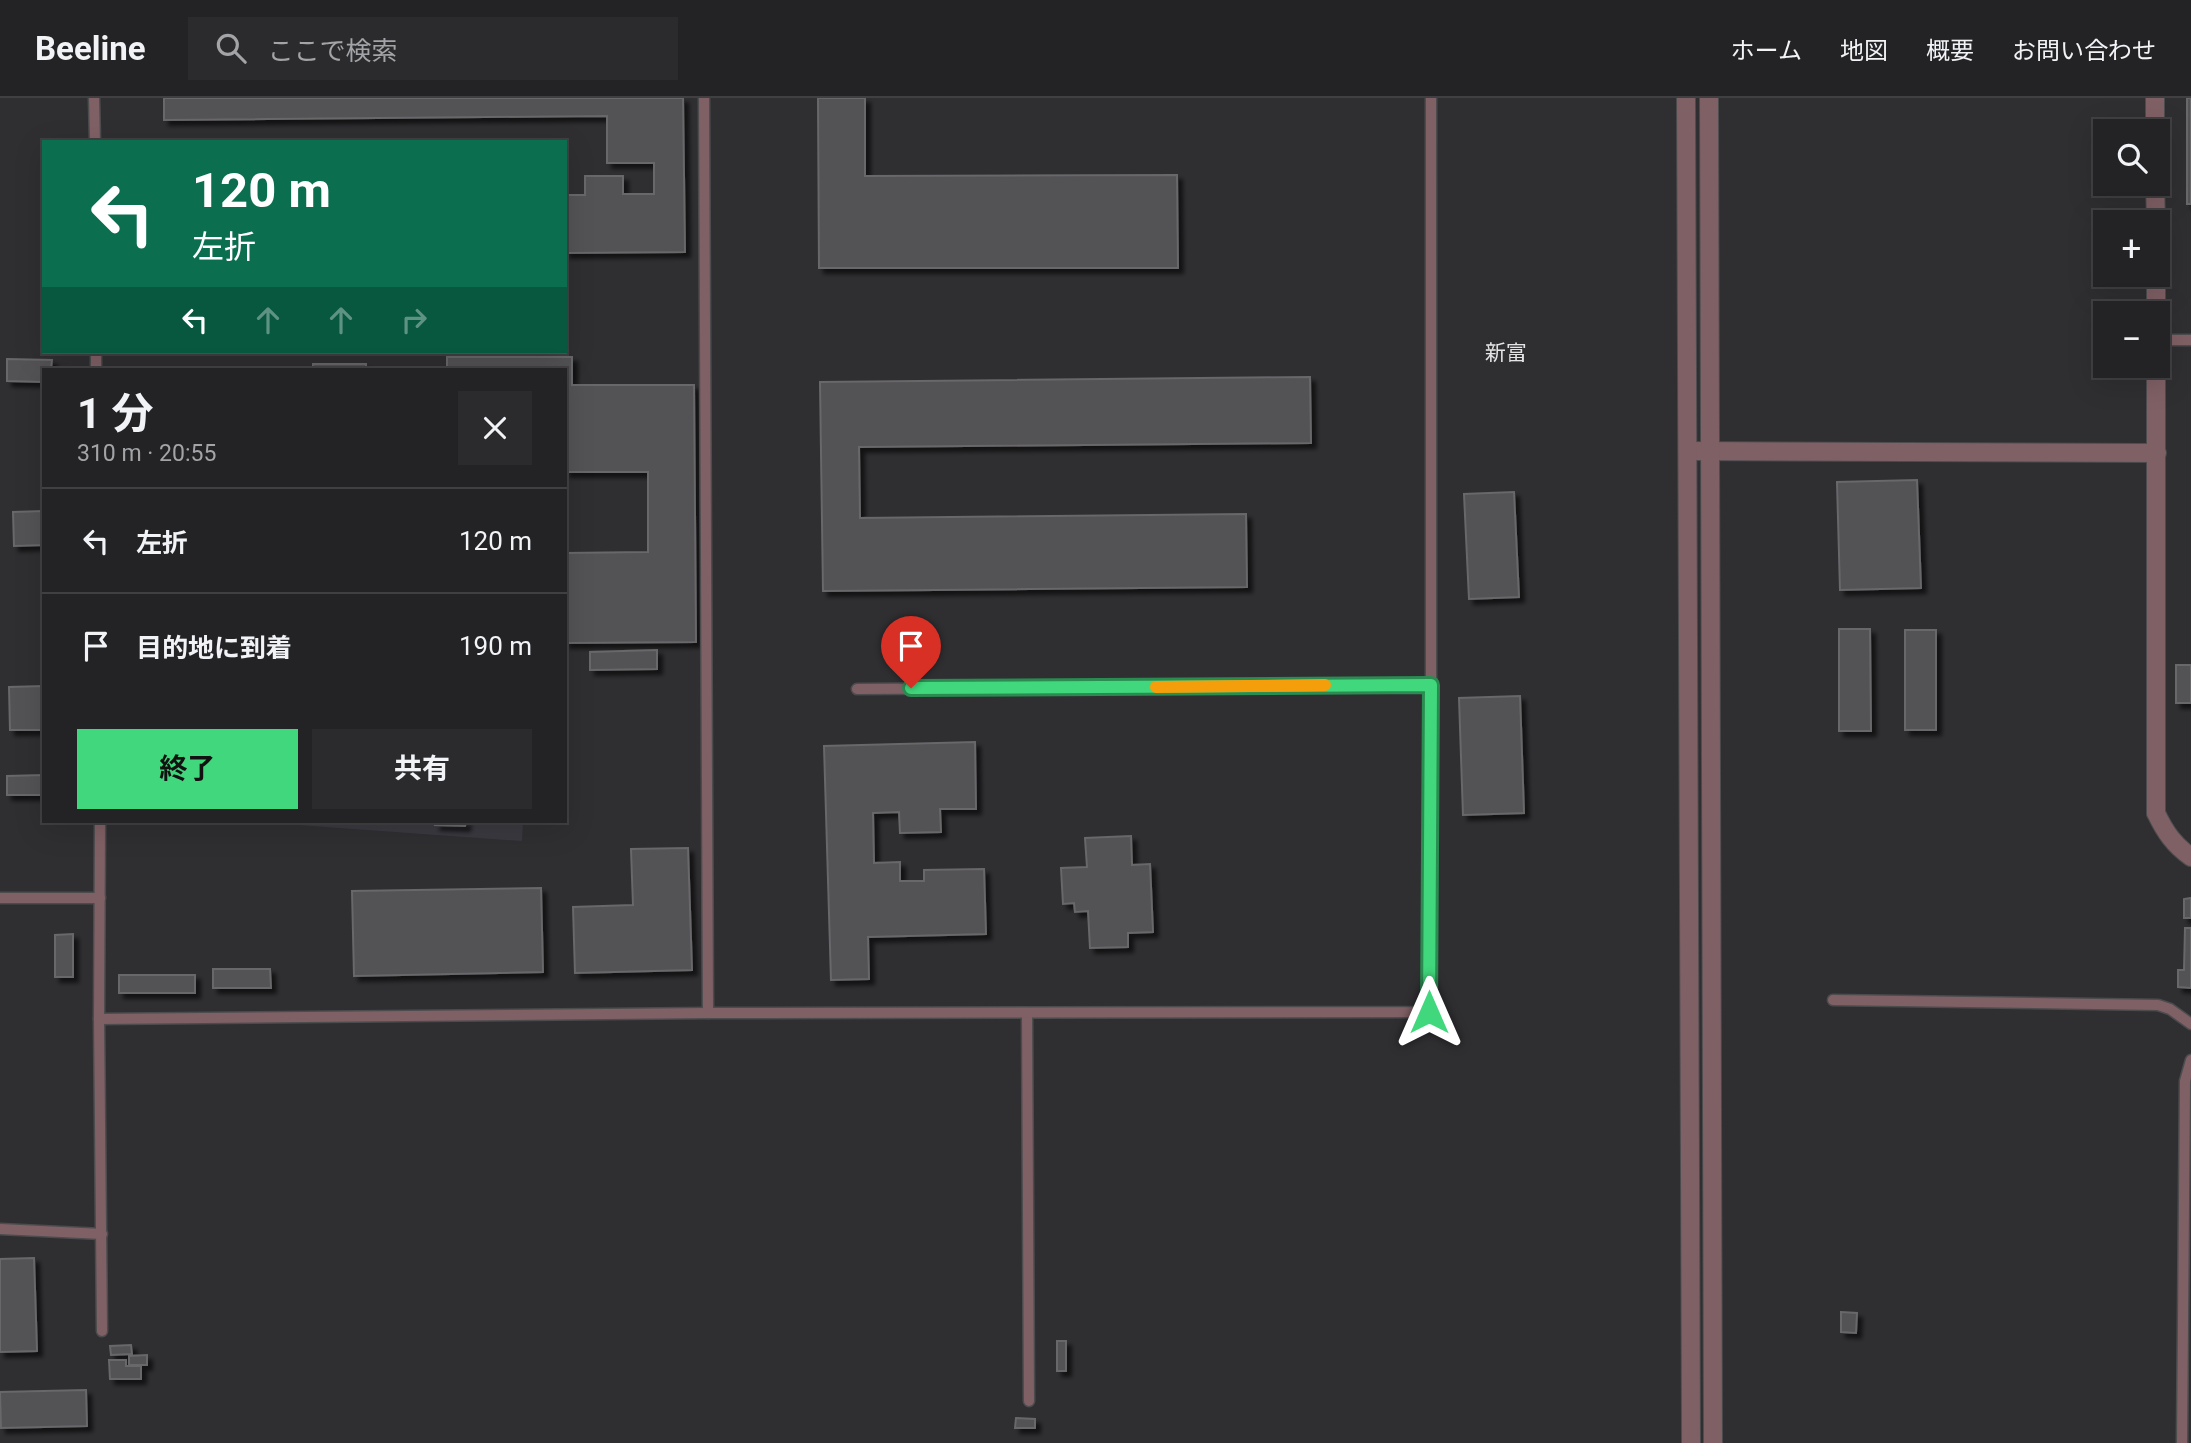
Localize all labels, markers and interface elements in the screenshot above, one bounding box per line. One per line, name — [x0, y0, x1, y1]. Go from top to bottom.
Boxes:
search box — [188, 17, 678, 80]
text: Beeline — [35, 29, 146, 68]
icon: search — [212, 29, 250, 67]
text: ここで検索 — [268, 36, 398, 66]
text: ホーム — [1731, 37, 1802, 65]
text: 地図 — [1840, 37, 1888, 65]
text: 概要 — [1926, 37, 1974, 65]
text: お問い合わせ — [2012, 37, 2156, 65]
map controls — [2093, 119, 2170, 378]
button: search — [2093, 119, 2170, 196]
text: 120 m — [192, 162, 331, 219]
icon: left — [77, 168, 168, 259]
button: + — [2093, 210, 2170, 287]
text: 左折 — [192, 228, 256, 266]
icon: left — [176, 301, 214, 339]
icon: ahead — [249, 301, 287, 339]
icon: ahead — [322, 301, 360, 339]
icon: right — [395, 301, 433, 339]
button: − — [2093, 301, 2170, 378]
district label: 新富 — [1485, 341, 1527, 365]
text: 1 分 — [77, 389, 154, 438]
button: close — [458, 391, 532, 465]
text: 310 m · 20:55 — [77, 440, 216, 467]
icon: left — [77, 522, 115, 560]
text: 120 m — [459, 526, 532, 556]
text: 左折 — [136, 528, 188, 558]
pin — [881, 616, 941, 688]
icon: arrive — [77, 627, 115, 665]
icon: arrive — [892, 627, 930, 665]
text: 190 m — [459, 631, 532, 661]
text: 目的地に到着 — [136, 633, 292, 663]
button: 終了 — [77, 729, 298, 809]
button: 共有 — [312, 729, 532, 809]
position arrow — [1392, 975, 1466, 1049]

